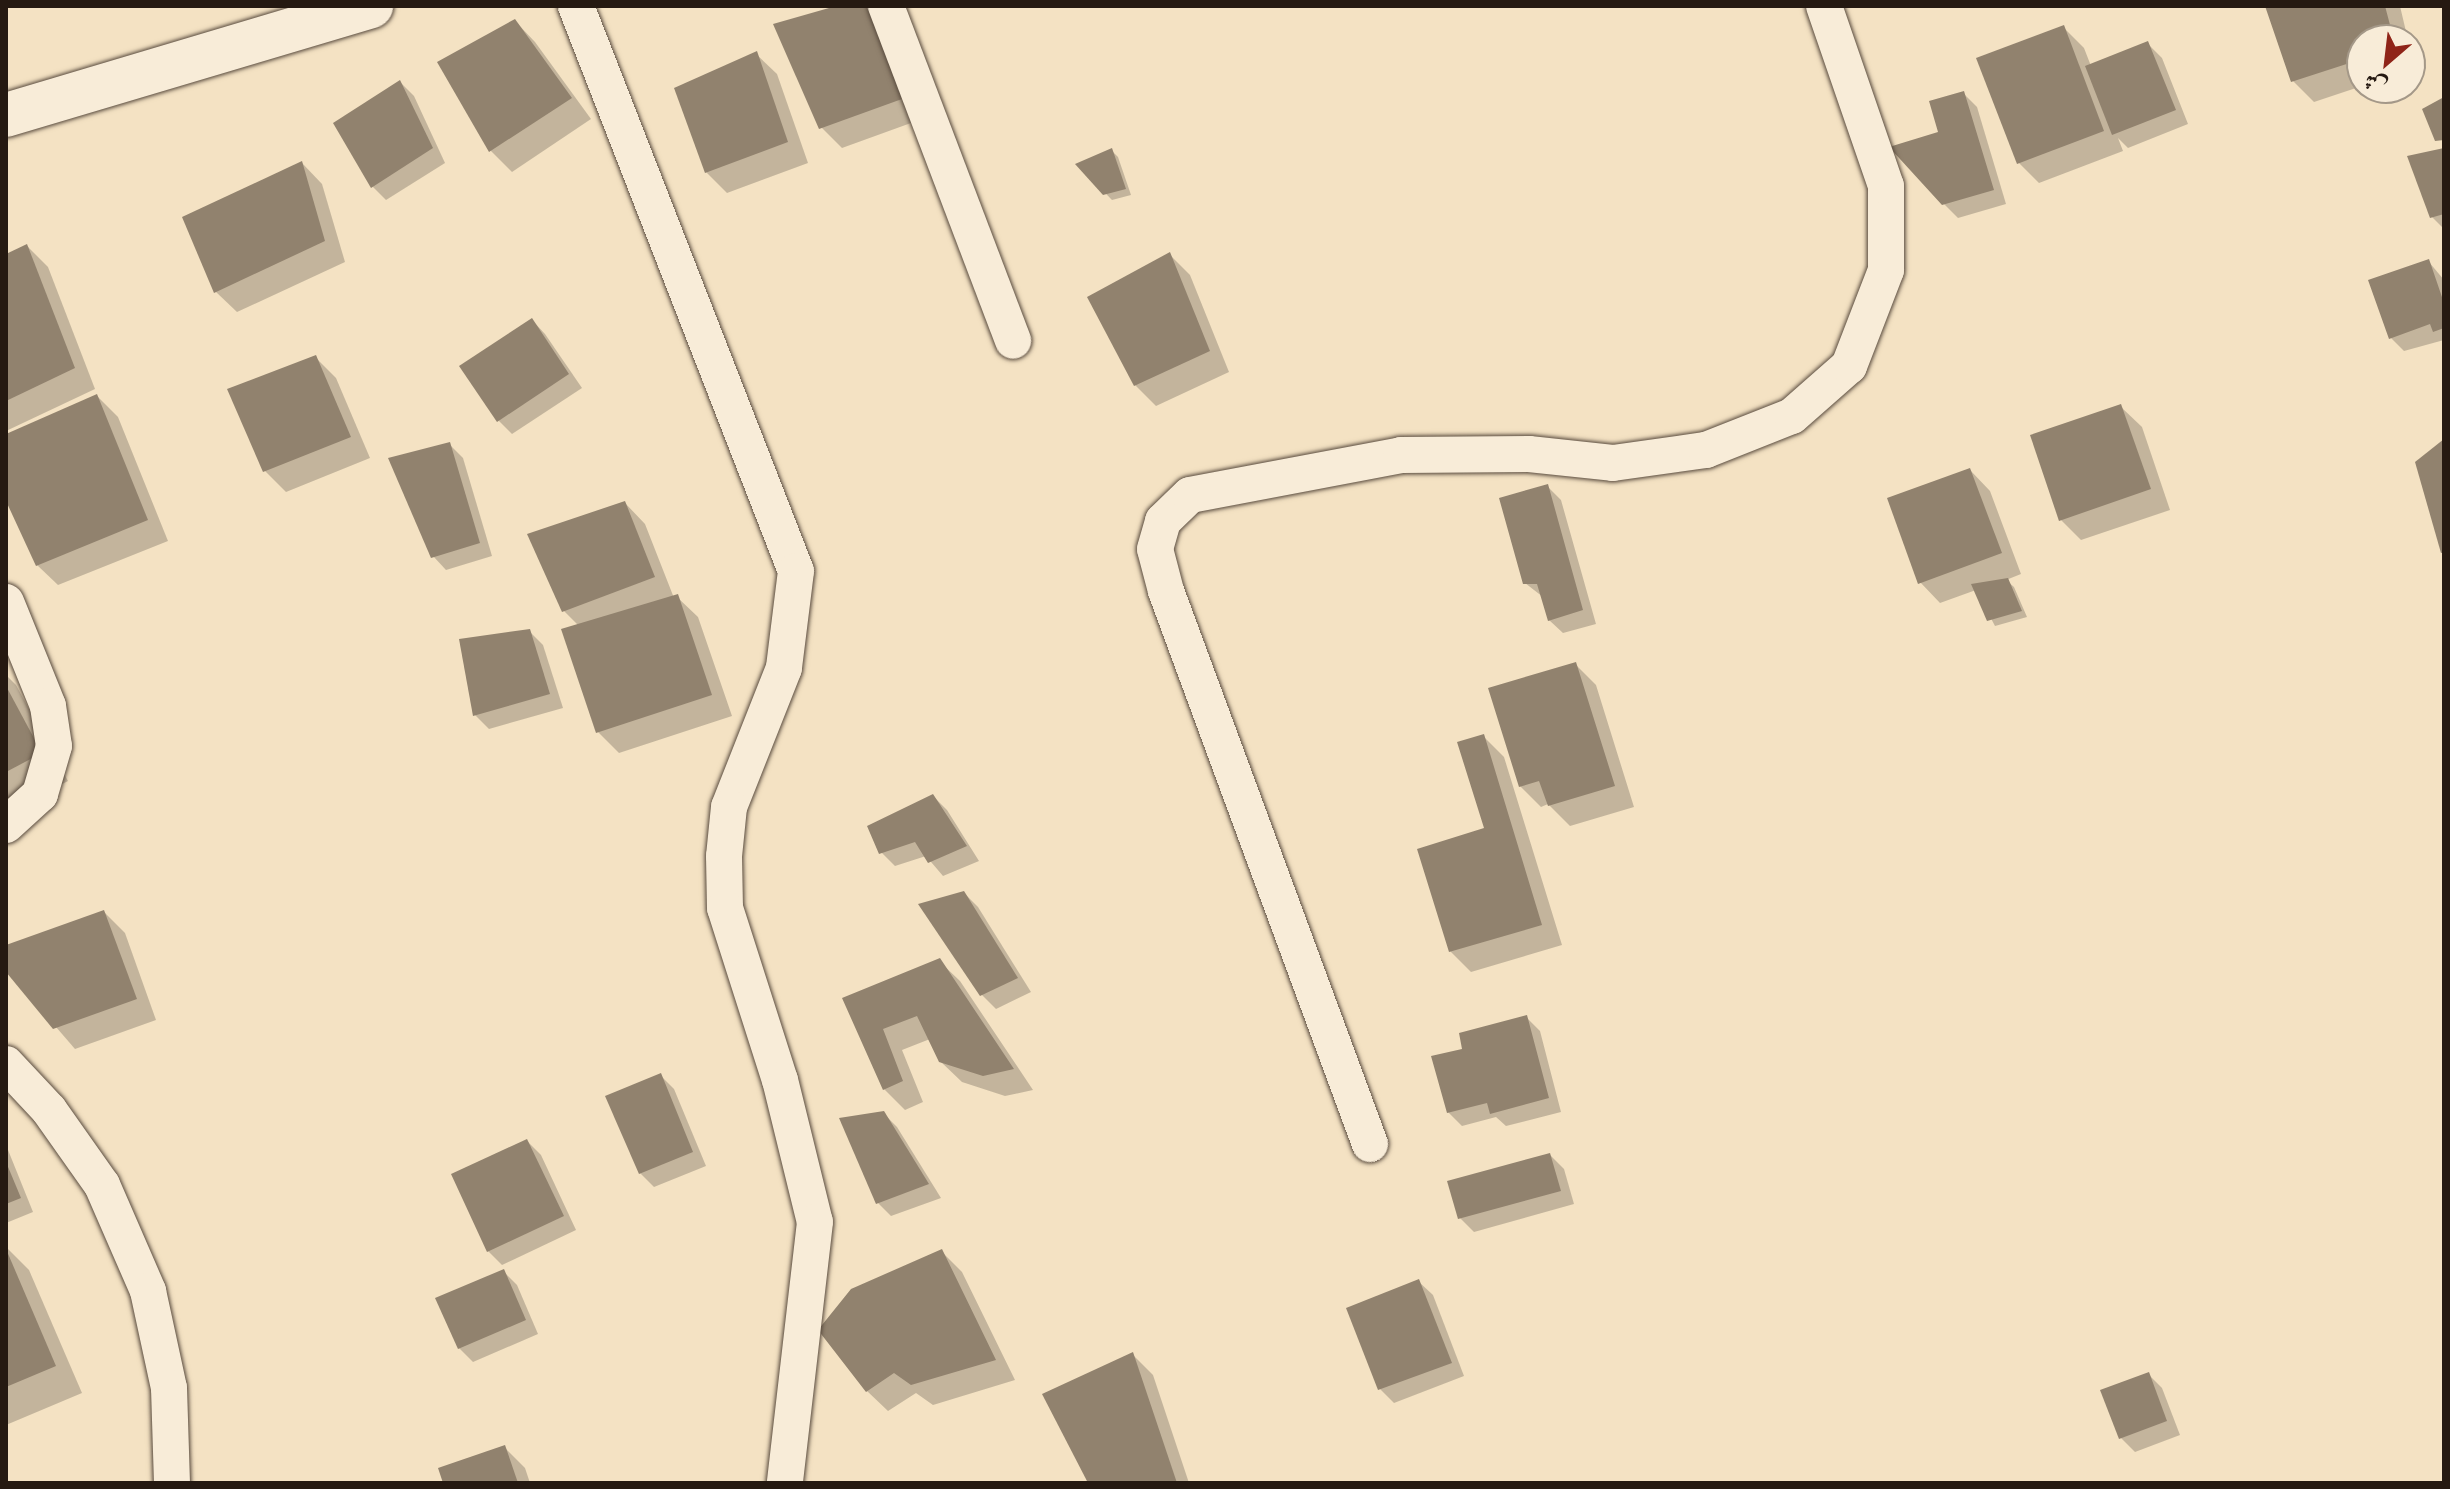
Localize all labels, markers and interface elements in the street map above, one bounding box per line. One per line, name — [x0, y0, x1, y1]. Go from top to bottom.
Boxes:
north arrow — [2346, 24, 2426, 104]
text: ش — [2359, 67, 2391, 101]

